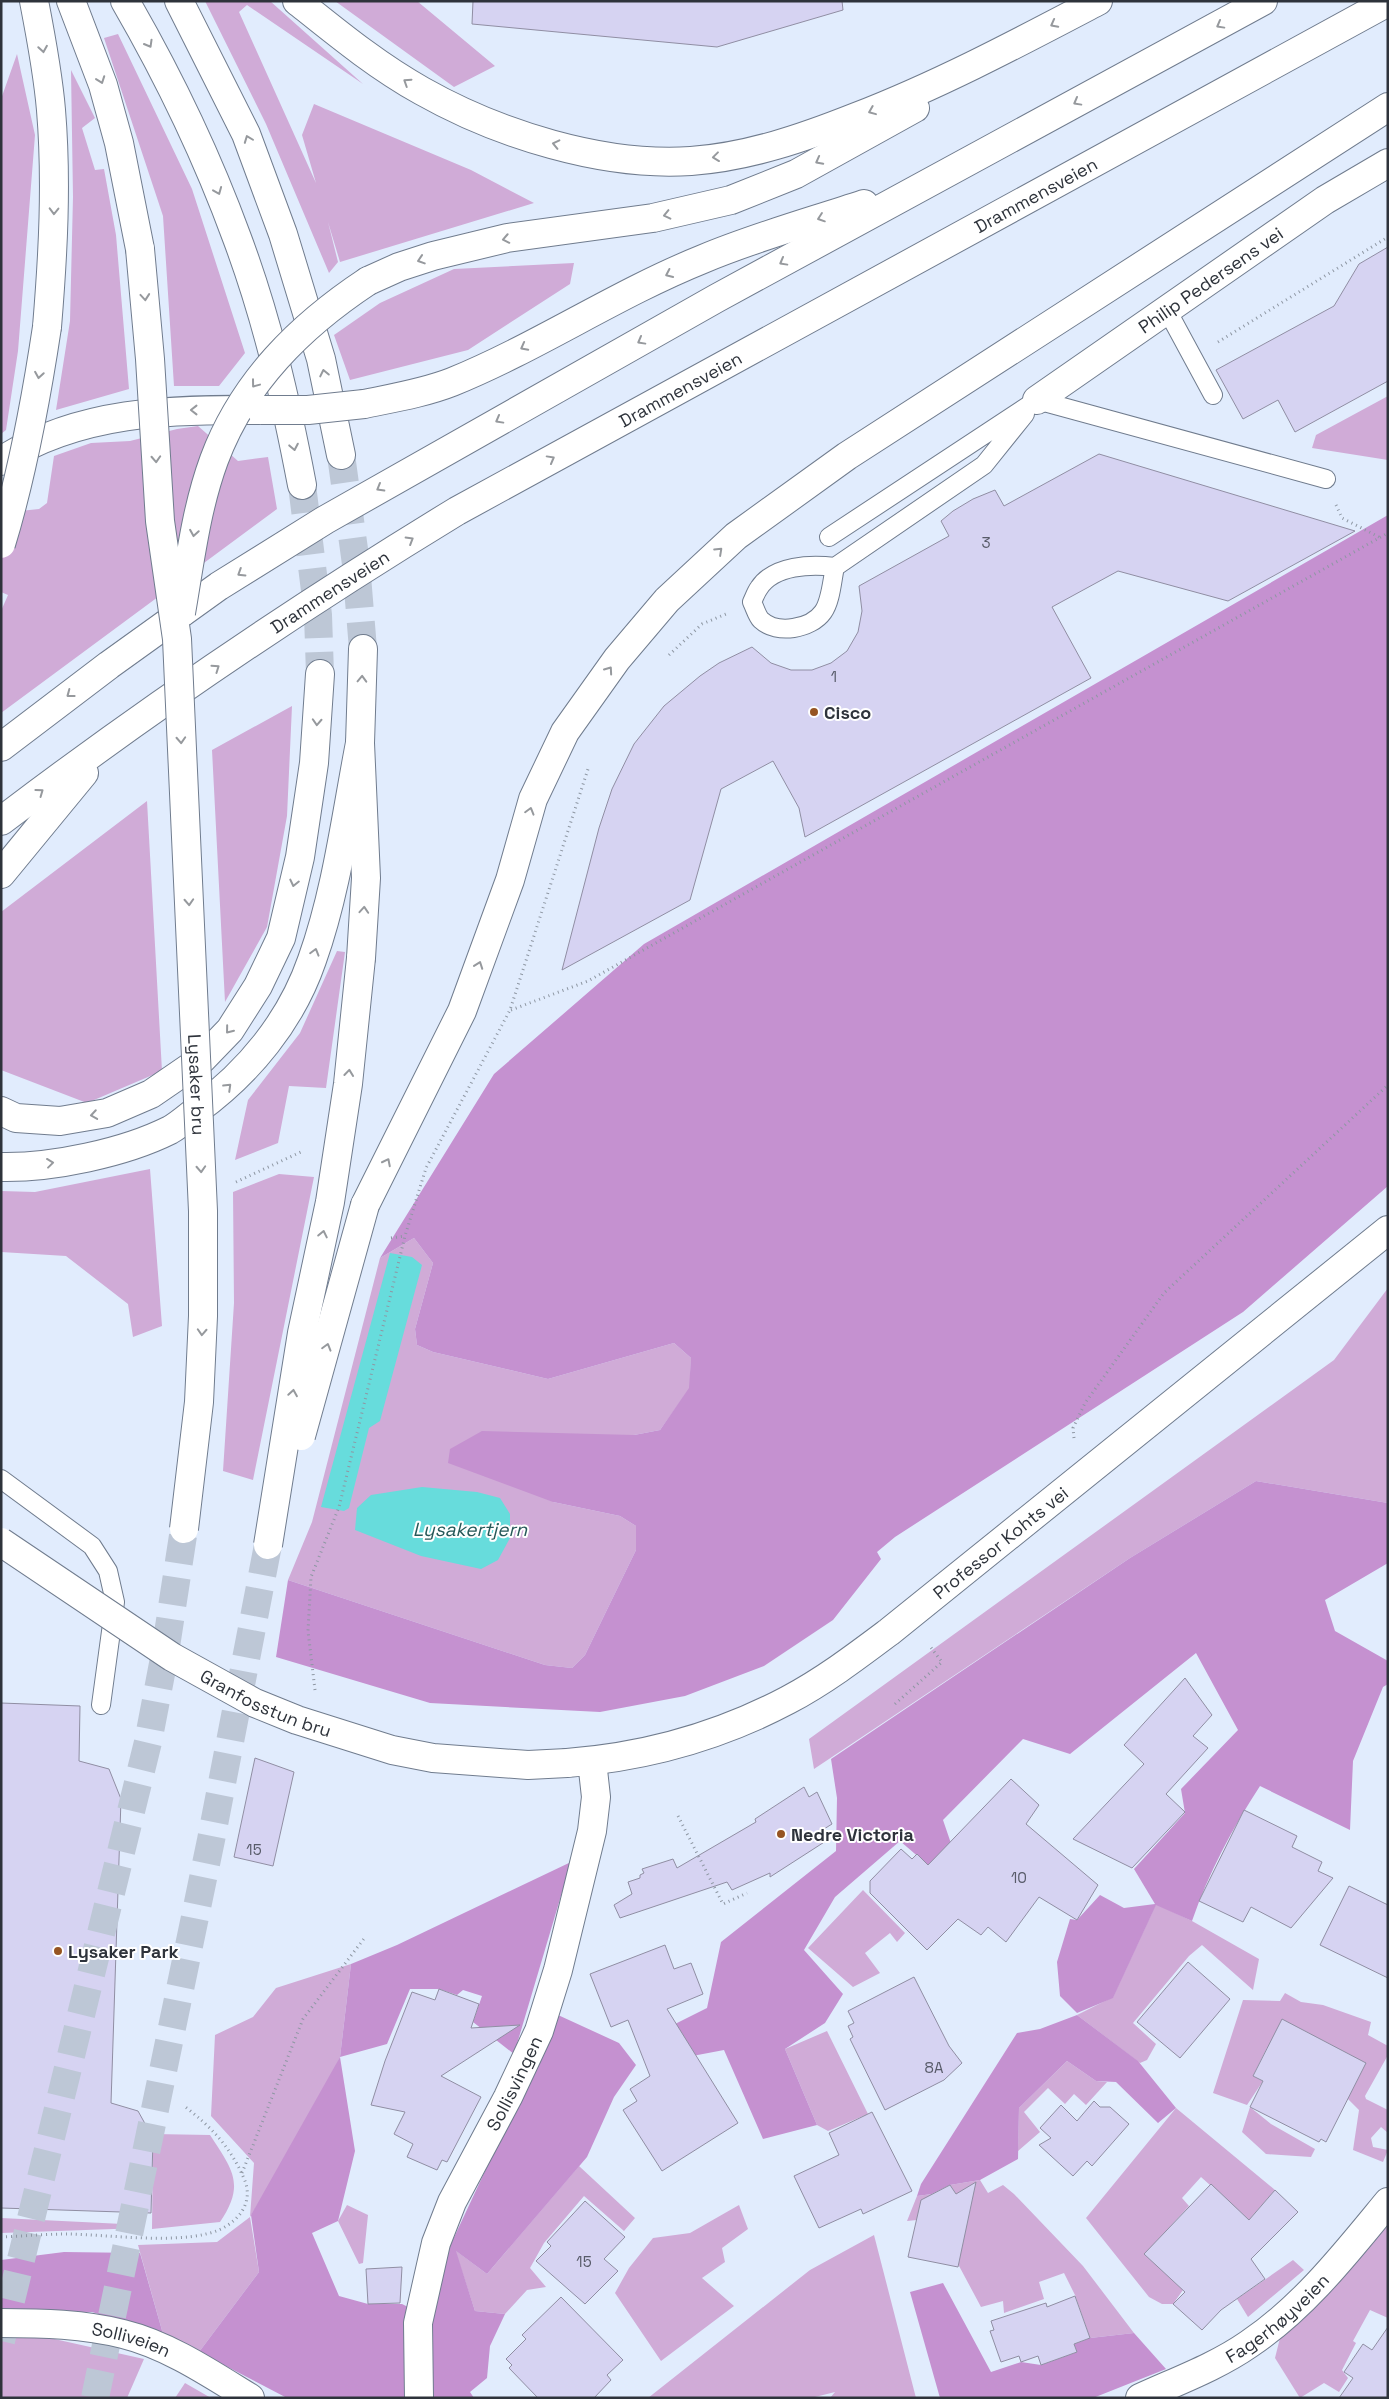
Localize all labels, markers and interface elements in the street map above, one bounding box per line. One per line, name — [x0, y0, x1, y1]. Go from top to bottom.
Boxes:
one-way arrow — [1051, 18, 1060, 28]
one-way arrow — [1216, 18, 1225, 28]
one-way arrow — [143, 38, 153, 47]
one-way arrow — [38, 45, 48, 54]
one-way arrow — [95, 75, 105, 83]
one-way arrow — [403, 78, 412, 88]
one-way arrow — [1073, 96, 1082, 106]
one-way arrow — [868, 105, 877, 115]
one-way arrow — [244, 135, 254, 144]
one-way arrow — [551, 139, 560, 150]
one-way arrow — [712, 151, 720, 162]
street label: Drammensveien — [970, 152, 1101, 238]
one-way arrow — [816, 155, 825, 165]
one-way arrow — [212, 186, 222, 195]
one-way arrow — [49, 208, 59, 215]
one-way arrow — [662, 209, 671, 220]
one-way arrow — [818, 212, 826, 222]
street label: Philip Pedersens vei — [1133, 221, 1287, 338]
one-way arrow — [502, 233, 511, 243]
one-way arrow — [417, 254, 426, 264]
one-way arrow — [780, 256, 789, 266]
one-way arrow — [665, 268, 674, 279]
one-way arrow — [139, 293, 150, 301]
one-way arrow — [638, 334, 647, 344]
one-way arrow — [520, 341, 529, 351]
street label: Drammensveien — [615, 346, 746, 432]
one-way arrow — [319, 369, 330, 378]
one-way arrow — [35, 370, 45, 379]
one-way arrow — [252, 378, 260, 387]
one-way arrow — [190, 405, 198, 415]
one-way arrow — [496, 414, 505, 424]
one-way arrow — [289, 442, 299, 451]
one-way arrow — [151, 456, 162, 464]
one-way arrow — [546, 456, 555, 466]
one-way arrow — [376, 482, 385, 492]
one-way arrow — [190, 529, 200, 538]
house number: 3 — [981, 533, 991, 552]
one-way arrow — [404, 536, 413, 546]
street label: Drammensveien — [266, 545, 393, 638]
one-way arrow — [714, 548, 723, 557]
one-way arrow — [237, 566, 246, 576]
one-way arrow — [210, 665, 220, 674]
one-way arrow — [603, 666, 612, 676]
house number: 1 — [831, 667, 837, 686]
one-way arrow — [357, 674, 367, 682]
one-way arrow — [67, 689, 76, 697]
place label: Cisco — [824, 701, 871, 724]
marker: Cisco — [808, 706, 820, 718]
one-way arrow — [311, 719, 322, 727]
one-way arrow — [176, 736, 187, 744]
one-way arrow — [34, 789, 44, 798]
one-way arrow — [524, 807, 534, 815]
one-way arrow — [289, 878, 300, 887]
one-way arrow — [183, 898, 194, 906]
one-way arrow — [358, 905, 369, 913]
one-way arrow — [309, 948, 319, 956]
one-way arrow — [473, 961, 483, 970]
one-way arrow — [226, 1024, 234, 1033]
street label: Lysaker bru — [183, 1033, 211, 1136]
one-way arrow — [343, 1069, 354, 1077]
one-way arrow — [222, 1084, 231, 1093]
one-way arrow — [90, 1110, 99, 1120]
one-way arrow — [46, 1158, 54, 1169]
one-way arrow — [380, 1158, 390, 1167]
one-way arrow — [196, 1166, 206, 1174]
one-way arrow — [317, 1229, 328, 1238]
one-way arrow — [197, 1328, 207, 1336]
one-way arrow — [321, 1344, 331, 1352]
one-way arrow — [287, 1389, 297, 1398]
street label: Professor Kohts vei — [928, 1481, 1072, 1604]
water label: Lysakertjern — [413, 1517, 528, 1542]
street label: Granfosstun bru — [196, 1664, 334, 1742]
place label: Nedre Victoria — [791, 1823, 914, 1846]
marker: Nedre Victoria — [775, 1828, 787, 1840]
house number: 15 — [246, 1840, 262, 1859]
house number: 10 — [1011, 1868, 1027, 1887]
place label: Lysaker Park — [68, 1940, 179, 1963]
marker: Lysaker Park — [52, 1945, 64, 1957]
street label: Sollisvingen — [481, 2032, 547, 2135]
house number: 8A — [925, 2058, 944, 2077]
house number: 15 — [576, 2252, 592, 2271]
street label: Fagerhøyveien — [1221, 2268, 1334, 2368]
street label: Solliveien — [90, 2316, 175, 2362]

